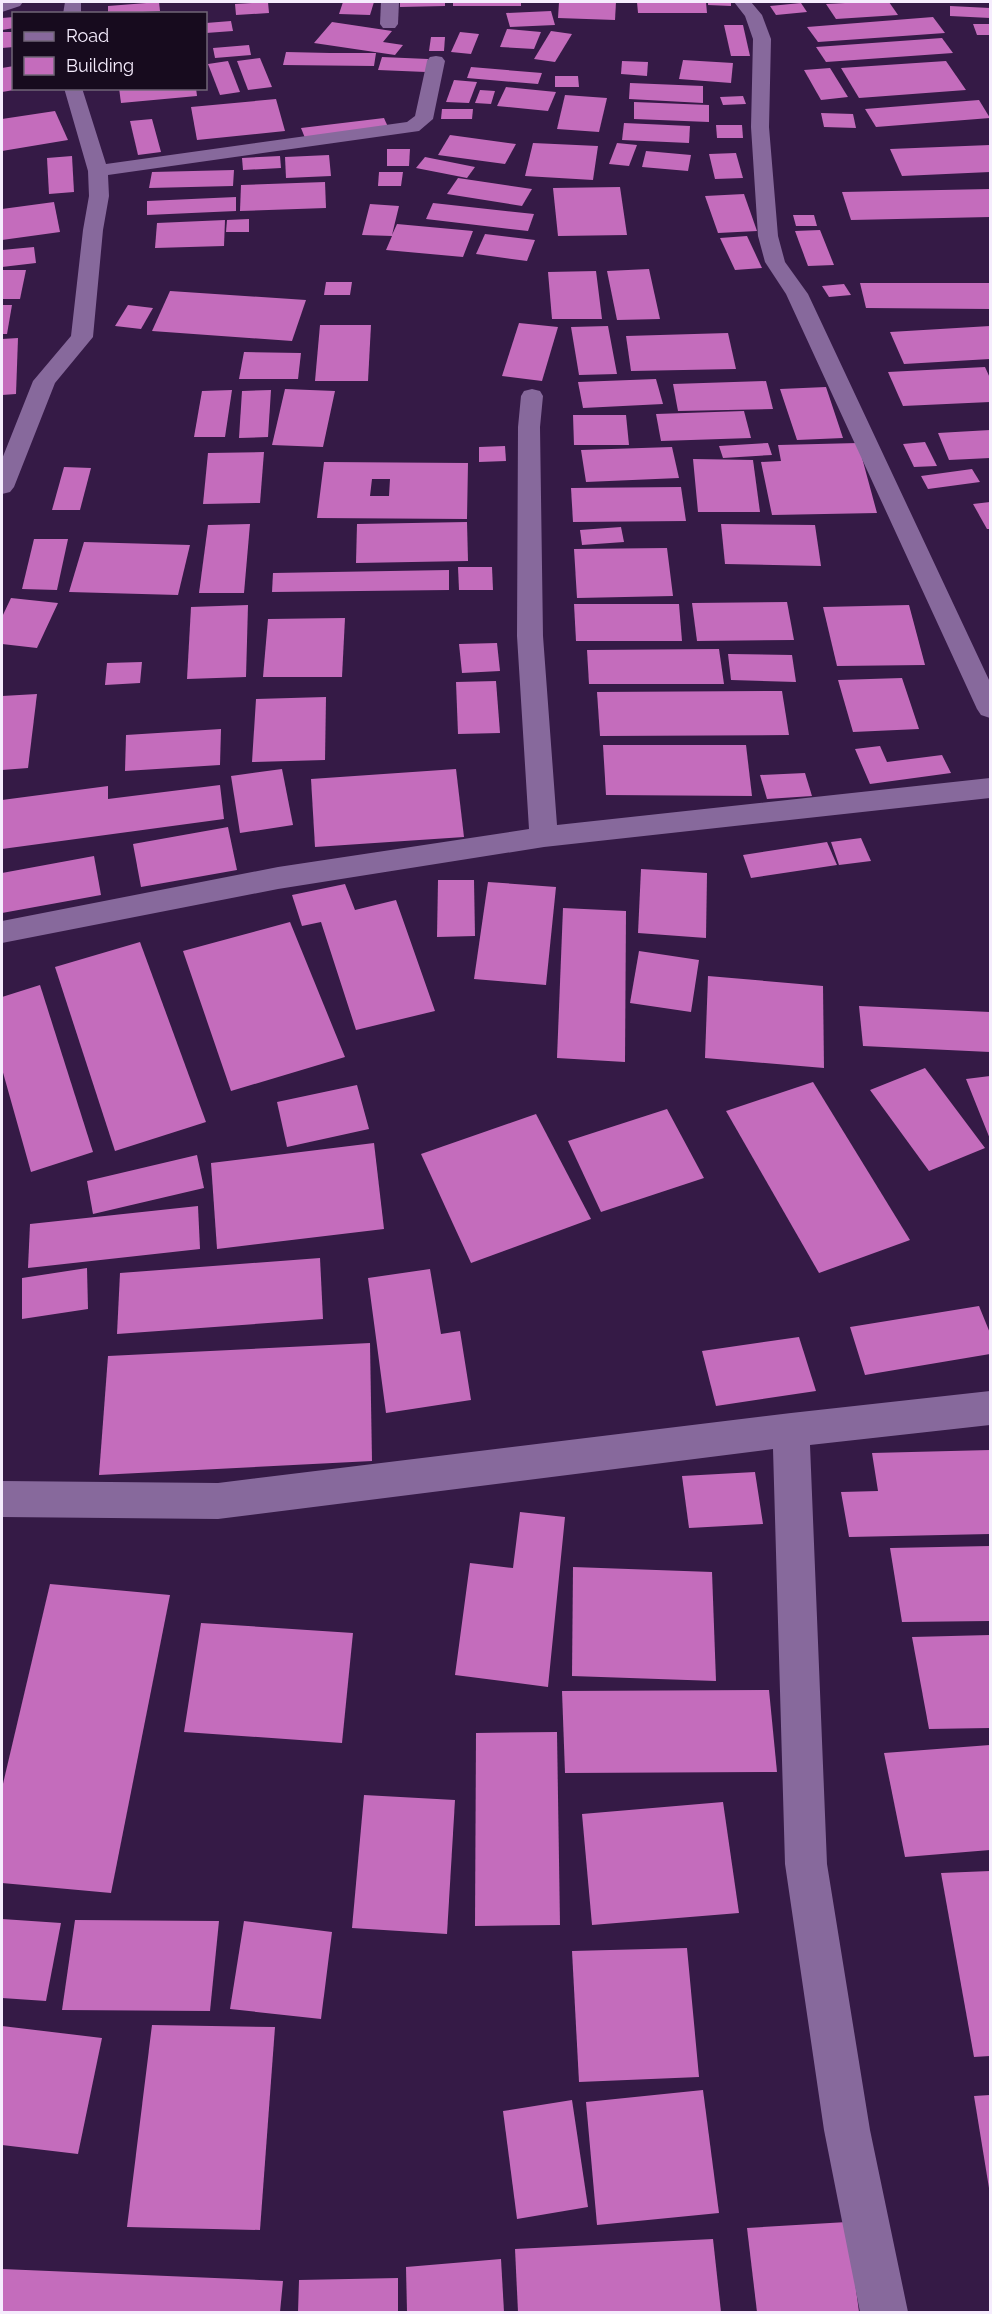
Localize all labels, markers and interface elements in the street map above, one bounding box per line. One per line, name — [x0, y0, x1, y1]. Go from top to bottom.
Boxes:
legend — [12, 12, 207, 90]
text: Road — [66, 25, 109, 46]
text: Building — [66, 55, 134, 76]

